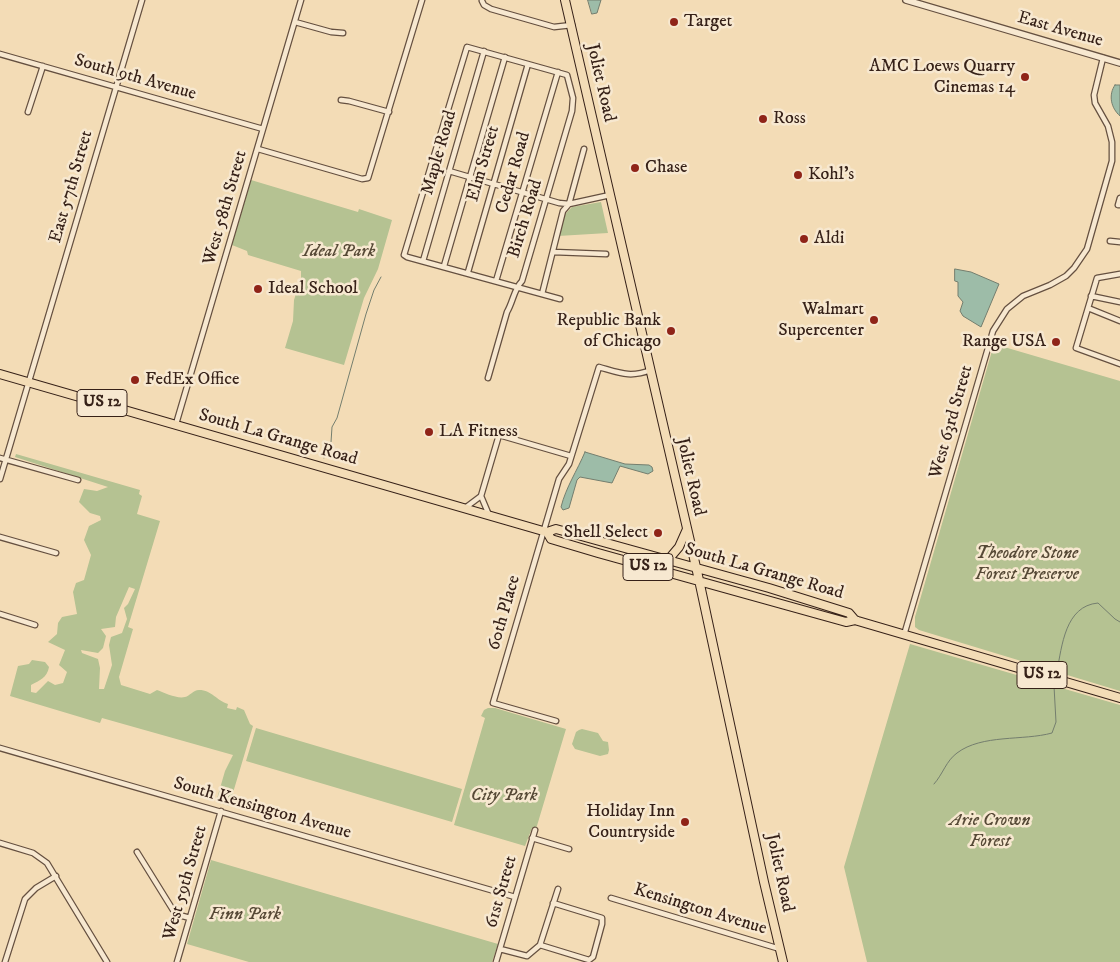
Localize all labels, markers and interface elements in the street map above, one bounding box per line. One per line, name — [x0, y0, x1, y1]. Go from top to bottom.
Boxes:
street label: East Avenue — [1015, 8, 1105, 52]
place label: Target — [684, 11, 732, 33]
marker: Target — [668, 16, 680, 28]
street label: Joliet Road — [580, 42, 620, 124]
street label: South 9th Avenue — [72, 50, 198, 106]
place label: AMC Loews Quarry Cinemas 14 — [869, 56, 1015, 98]
marker: AMC Loews Quarry Cinemas 14 — [1019, 71, 1031, 83]
street label: Maple Road — [418, 108, 462, 198]
place label: Ross — [773, 108, 806, 130]
marker: Ross — [757, 113, 769, 125]
street label: Elm Street — [463, 123, 505, 205]
street label: East 57th Street — [46, 128, 98, 246]
street label: Cedar Road — [492, 130, 536, 216]
street label: West 58th Street — [199, 148, 253, 268]
place label: Chase — [645, 157, 688, 179]
marker: Chase — [629, 162, 641, 174]
place label: Kohl's — [808, 164, 854, 186]
marker: Kohl's — [792, 169, 804, 181]
street label: Birch Road — [504, 177, 548, 261]
place label: Aldi — [814, 228, 844, 250]
marker: Aldi — [798, 233, 810, 245]
park label: Ideal Park — [303, 241, 375, 263]
place label: Ideal School — [268, 278, 358, 300]
marker: Ideal School — [252, 283, 264, 295]
place label: Walmart Supercenter — [778, 299, 864, 342]
place label: Republic Bank of Chicago — [557, 310, 661, 352]
marker: Walmart Supercenter — [868, 314, 880, 326]
marker: Republic Bank of Chicago — [665, 325, 677, 337]
place label: Range USA — [962, 331, 1046, 353]
marker: Range USA — [1050, 336, 1062, 348]
street label: West 63rd Street — [926, 363, 978, 481]
place label: FedEx Office — [145, 369, 239, 391]
marker: FedEx Office — [129, 374, 141, 386]
road number: US 12 — [77, 389, 127, 416]
street label: South La Grange Road — [196, 405, 360, 471]
place label: LA Fitness — [439, 421, 518, 443]
marker: LA Fitness — [423, 426, 435, 438]
street label: Joliet Road — [670, 436, 710, 518]
place label: Shell Select — [564, 522, 648, 544]
marker: Shell Select — [652, 527, 664, 539]
street label: South La Grange Road — [682, 539, 846, 605]
park label: Theodore Stone Forest Preserve — [975, 543, 1079, 586]
road number: US 12 — [623, 554, 673, 580]
street label: 60th Place — [484, 573, 526, 653]
road number: US 12 — [1017, 662, 1067, 688]
street label: South Kensington Avenue — [171, 773, 353, 845]
park label: City Park — [471, 785, 537, 807]
place label: Holiday Inn Countryside — [586, 801, 675, 844]
park label: Arie Crown Forest — [950, 810, 1030, 852]
marker: Holiday Inn Countryside — [679, 816, 691, 828]
street label: West 59th Street — [159, 823, 213, 943]
street label: Joliet Road — [760, 832, 798, 914]
street label: 61st Street — [481, 853, 523, 931]
street label: Kensington Avenue — [631, 880, 769, 940]
park label: Finn Park — [209, 904, 281, 926]

